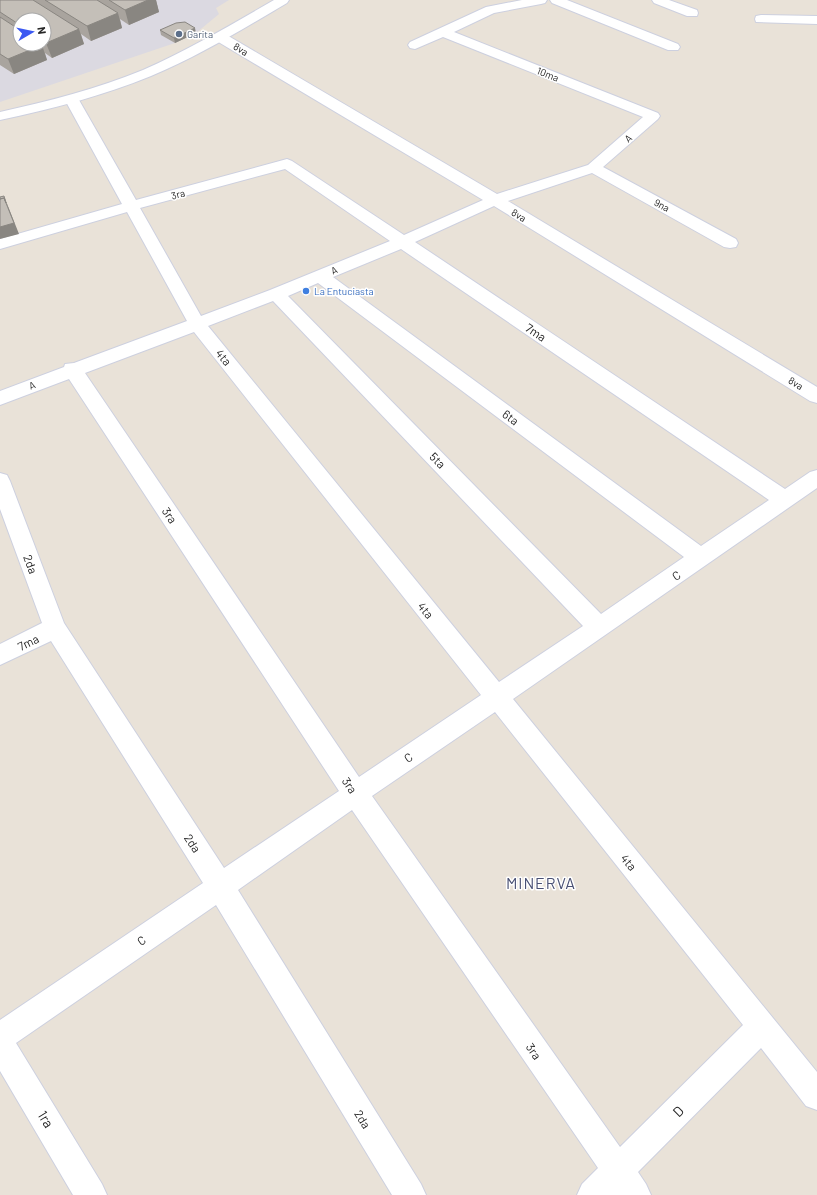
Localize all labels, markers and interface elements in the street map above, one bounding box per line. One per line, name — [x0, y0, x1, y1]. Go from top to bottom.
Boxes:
north arrow — [12, 12, 52, 52]
text: N — [35, 26, 49, 35]
place label: Garita — [187, 28, 213, 40]
marker: Garita — [174, 29, 184, 39]
street label: 8va — [231, 40, 251, 58]
street label: 10ma — [535, 64, 561, 84]
street label: A — [622, 131, 634, 145]
street label: 3ra — [170, 186, 186, 202]
street label: 9na — [652, 196, 672, 214]
street label: 8va — [509, 206, 529, 224]
street label: A — [329, 263, 339, 277]
place label: La Entuciasta — [314, 285, 374, 297]
marker: La Entuciasta — [301, 286, 311, 296]
street label: 7ma — [523, 320, 549, 344]
street label: 4ta — [213, 346, 235, 368]
street label: 8va — [786, 374, 806, 392]
street label: A — [27, 378, 37, 392]
street label: 6ta — [500, 406, 522, 428]
street label: 5ta — [427, 449, 449, 471]
street label: 3ra — [160, 504, 180, 526]
street label: 2da — [21, 553, 41, 575]
street label: C — [669, 567, 683, 583]
street label: 4ta — [415, 599, 437, 621]
street label: 7ma — [15, 631, 41, 653]
street label: C — [401, 749, 415, 765]
street label: 3ra — [340, 774, 360, 796]
street label: 2da — [182, 831, 204, 855]
street label: 4ta — [618, 851, 640, 873]
district label: MINERVA — [506, 873, 576, 892]
street label: C — [134, 932, 148, 948]
street label: 3ra — [523, 1040, 545, 1062]
street label: D — [669, 1102, 687, 1120]
street label: 1ra — [34, 1107, 58, 1131]
street label: 2da — [352, 1107, 374, 1131]

